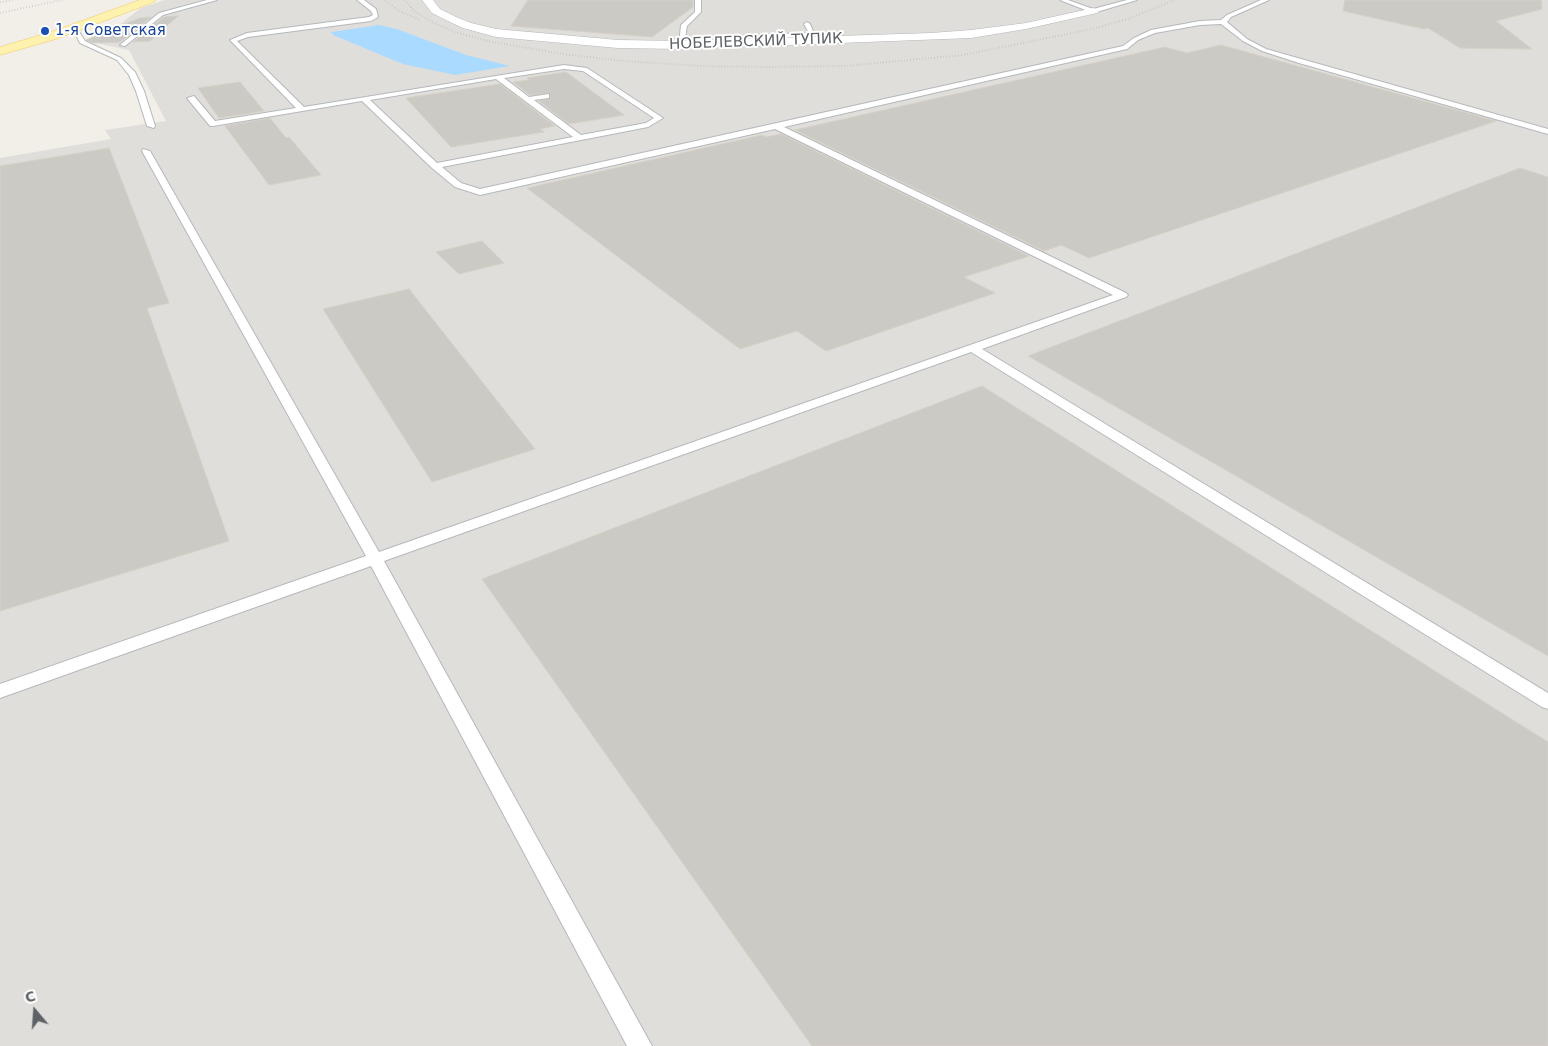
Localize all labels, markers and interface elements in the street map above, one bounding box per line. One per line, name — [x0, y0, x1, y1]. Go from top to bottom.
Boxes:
place label: 1-я Советская — [55, 22, 166, 40]
marker: 1-я Советская — [39, 25, 51, 37]
street label: НОБЕЛЕВСКИЙ ТУПИК — [669, 30, 843, 54]
north arrow — [10, 986, 60, 1036]
text: С — [23, 988, 38, 1006]

